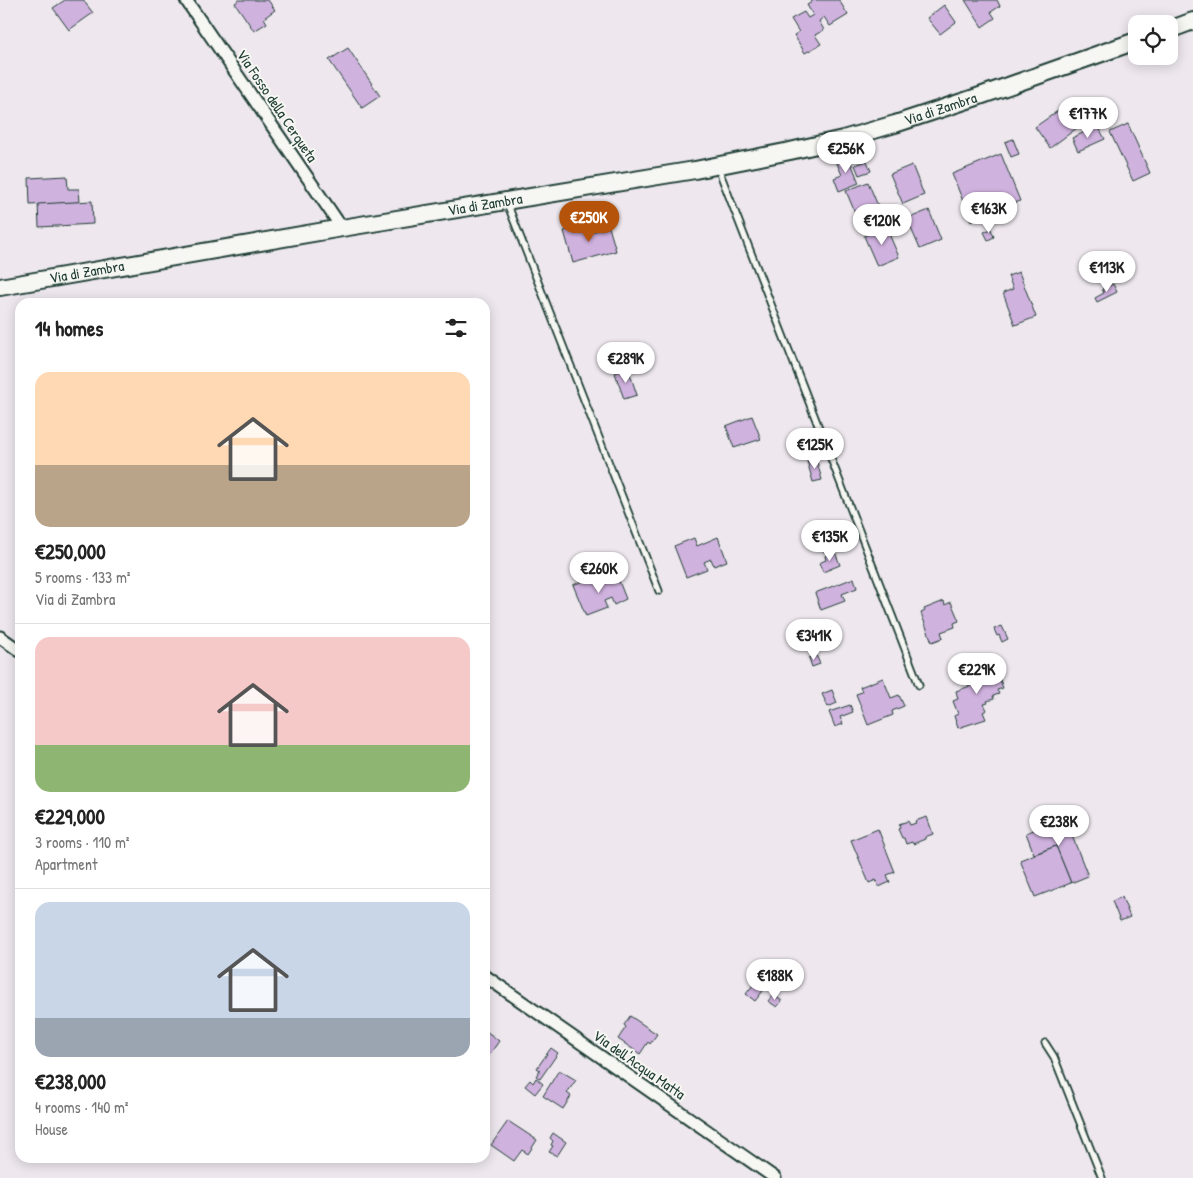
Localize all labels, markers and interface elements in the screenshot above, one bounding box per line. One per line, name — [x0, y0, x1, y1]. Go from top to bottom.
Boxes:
map controls — [1128, 15, 1178, 65]
button: locate — [1128, 15, 1178, 65]
street label: Via Fosso della Cerqueta — [232, 45, 323, 166]
street label: Via di Zambra — [901, 87, 980, 130]
pin: €177K — [1053, 96, 1123, 139]
text: €177K — [1069, 102, 1107, 124]
pin: €256K — [811, 132, 881, 174]
text: €256K — [828, 137, 864, 159]
street label: Via di Zambra — [446, 188, 524, 220]
pin: €163K — [954, 192, 1024, 234]
text: €163K — [971, 197, 1007, 219]
pin: €250K — [554, 200, 624, 243]
pin: €120K — [847, 204, 917, 246]
text: €250K — [570, 206, 608, 228]
text: €120K — [864, 209, 900, 231]
pin: €113K — [1072, 250, 1142, 293]
street label: Via di Zambra — [48, 255, 126, 288]
text: €113K — [1090, 256, 1124, 278]
text: 14 homes — [35, 314, 103, 343]
icon: filters — [442, 314, 470, 342]
pin: €289K — [591, 342, 661, 384]
text: €289K — [608, 347, 644, 369]
icon: home — [208, 404, 298, 494]
pin: €125K — [780, 428, 850, 470]
text: €125K — [797, 433, 833, 455]
pin: €135K — [795, 520, 865, 562]
text: €135K — [812, 525, 848, 547]
text: €250,000 — [35, 537, 106, 566]
pin: €260K — [564, 552, 634, 594]
text: €260K — [580, 557, 618, 579]
text: 5 rooms · 133 m² — [35, 566, 131, 588]
text: Via di Zambra — [35, 588, 115, 610]
pin: €341K — [779, 618, 849, 661]
text: €341K — [796, 624, 832, 646]
pin: €229K — [942, 652, 1012, 695]
text: €229K — [959, 658, 995, 680]
icon: home — [208, 670, 298, 760]
text: €229,000 — [35, 802, 105, 831]
pin: €238K — [1024, 804, 1094, 847]
text: €238K — [1040, 810, 1078, 832]
text: 3 rooms · 110 m² — [35, 831, 130, 853]
text: Apartment — [35, 853, 98, 875]
icon: home — [208, 935, 298, 1025]
pin: €188K — [740, 958, 810, 1001]
text: €188K — [757, 964, 793, 986]
street label: Via dell'Acqua Matta — [589, 1025, 690, 1104]
text: €238,000 — [35, 1067, 106, 1096]
text: 4 rooms · 140 m² — [35, 1096, 129, 1118]
text: House — [35, 1118, 68, 1140]

